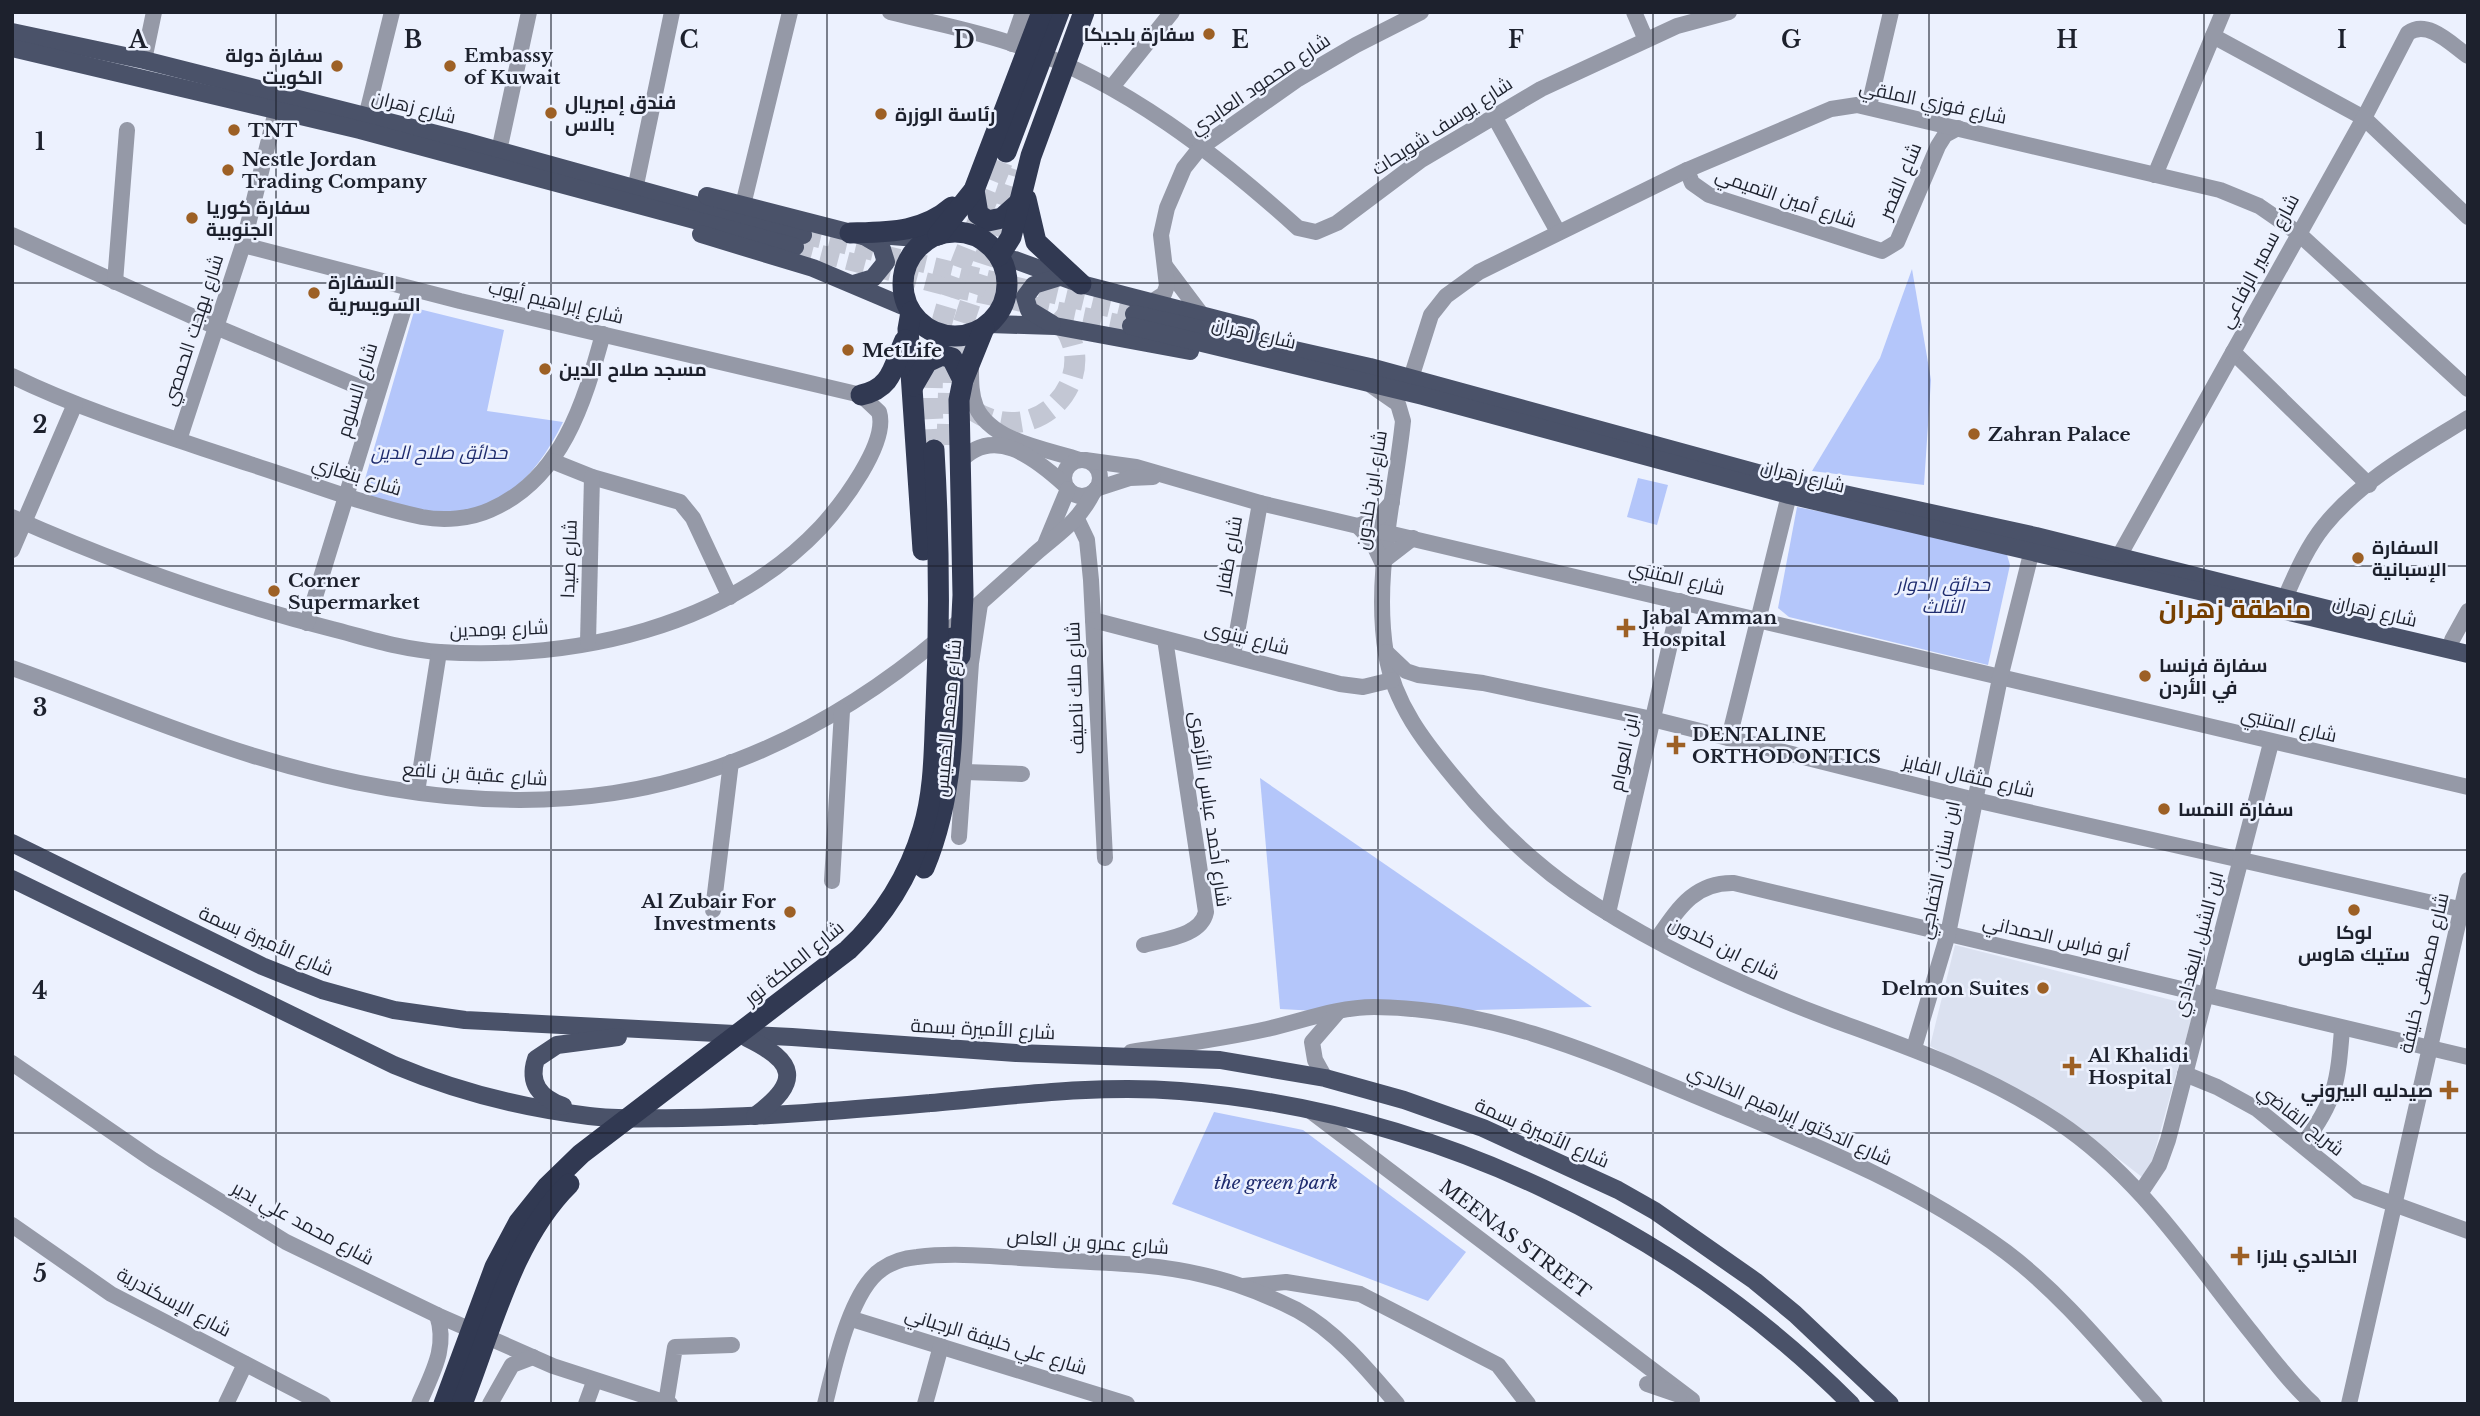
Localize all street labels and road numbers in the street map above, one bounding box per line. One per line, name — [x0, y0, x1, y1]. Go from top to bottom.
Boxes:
street label: شارع محمود العابدي — [1185, 28, 1336, 142]
street label: شارع يوسف شويحات — [1367, 72, 1518, 182]
street label: شارع فوزي الملقي — [1857, 75, 2009, 132]
street label: شارع زهران — [369, 85, 458, 130]
street label: شاع القصر — [1873, 139, 1928, 224]
street label: شارع أمين التميمي — [1711, 163, 1860, 236]
street label: شارع سمير الرفاعي — [2214, 190, 2307, 333]
street label: شارع بهجت الحمصي — [158, 251, 231, 410]
street label: شارع إبراهيم أيوب — [486, 275, 626, 331]
street label: شارع زهران — [1209, 312, 1298, 356]
street label: شارع السلوم — [332, 340, 384, 441]
street label: شارع ابن خلدون — [1350, 429, 1394, 552]
street label: شارع بنغازي — [308, 451, 405, 503]
street label: شارع زهران — [1758, 454, 1847, 499]
street label: شارع ظفار — [1211, 514, 1249, 597]
street label: شارع صيدا — [556, 519, 584, 599]
street label: شارع المتنبي — [1626, 556, 1727, 603]
street label: شارع زهران — [2330, 590, 2419, 634]
street label: شارع بومدين — [449, 616, 549, 644]
street label: شارع نينوى — [1202, 616, 1292, 662]
street label: شارع ملك ناصيف — [1061, 621, 1091, 755]
street label: شارع محمد الخميس — [930, 638, 968, 798]
street label: شارع المتنبي — [2238, 703, 2339, 750]
street label: شارع أحمد عباس الأزهرى — [1183, 710, 1235, 909]
street label: ابن العوام — [1605, 711, 1645, 794]
street label: شارع مثقال الفايز — [1899, 749, 2037, 804]
street label: شارع عقبة بن نافع — [401, 757, 548, 793]
street label: ابن سنان الخفاجي — [1913, 799, 1968, 942]
street label: ابن الشبل البغدادي — [2168, 869, 2231, 1020]
street label: شارع مصطفى خليفة — [2394, 890, 2456, 1056]
street label: شارع الأميرة بسمة — [194, 901, 337, 983]
street label: أبو فراس الحمداني — [1980, 910, 2131, 969]
street label: شارع ابن خلدون — [1664, 911, 1783, 987]
street label: شارع الملكة نور — [739, 916, 850, 1012]
street label: شارع الأميرة بسمة — [910, 1014, 1056, 1046]
street label: شارع الدكتور إبراهيم الخالدي — [1683, 1060, 1896, 1173]
street label: شريح القاضي — [2251, 1079, 2349, 1163]
street label: شارع الأميرة بسمة — [1470, 1093, 1613, 1175]
street label: MEENAS STREET — [1435, 1175, 1595, 1303]
street label: شارع محمد علي بدير — [226, 1176, 378, 1273]
street label: شارع عمرو بن العاص — [1006, 1225, 1170, 1261]
street label: شارع الإسكندرية — [112, 1262, 235, 1344]
street label: شارع علي خليفة الرجباني — [901, 1302, 1090, 1383]

